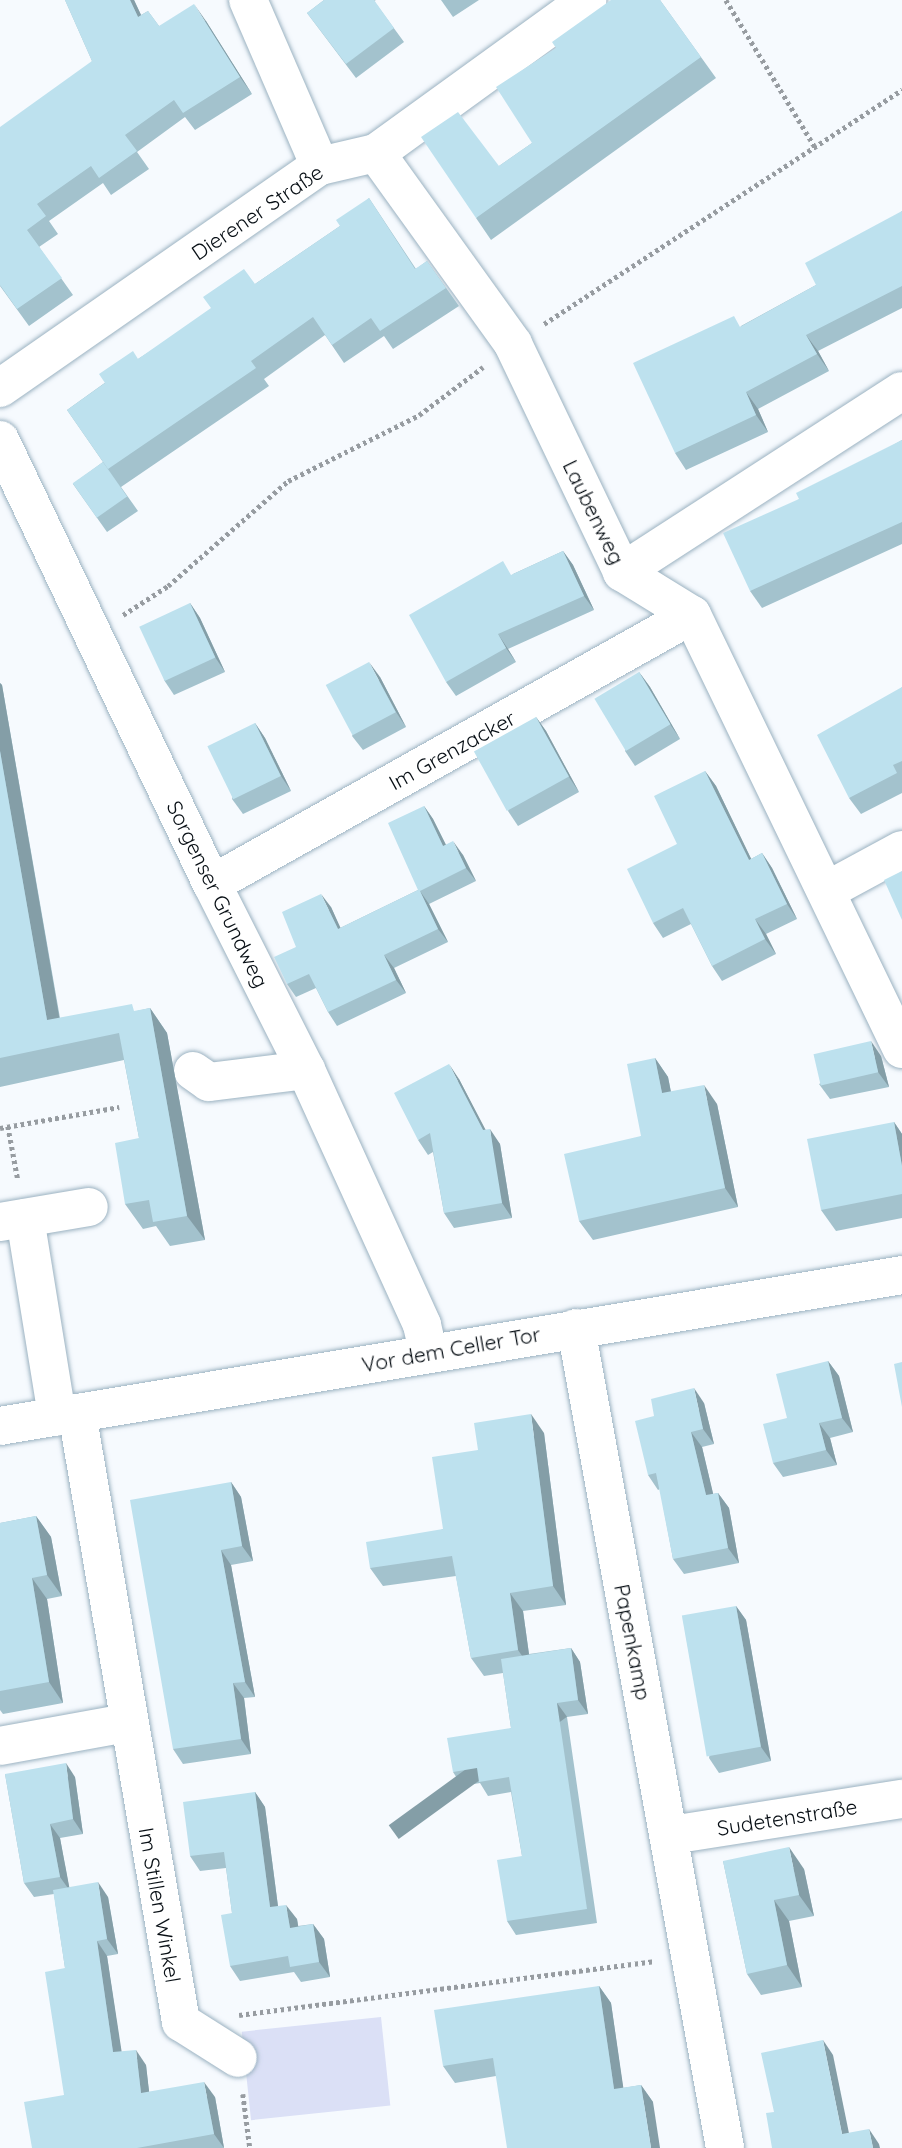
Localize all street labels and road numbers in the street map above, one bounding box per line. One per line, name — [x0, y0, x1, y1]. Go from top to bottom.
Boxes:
street label: Dierener Straße — [187, 159, 327, 265]
street label: Laubenweg — [558, 456, 630, 568]
street label: Im Grenzacker — [384, 705, 520, 795]
street label: Sorgenser Grundweg — [162, 797, 274, 991]
street label: Vor dem Celler Tor — [360, 1321, 542, 1377]
street label: Papenkamp — [609, 1582, 657, 1702]
street label: Sudetenstraße — [715, 1793, 859, 1841]
street label: Im Stillen Winkel — [134, 1825, 186, 1985]

